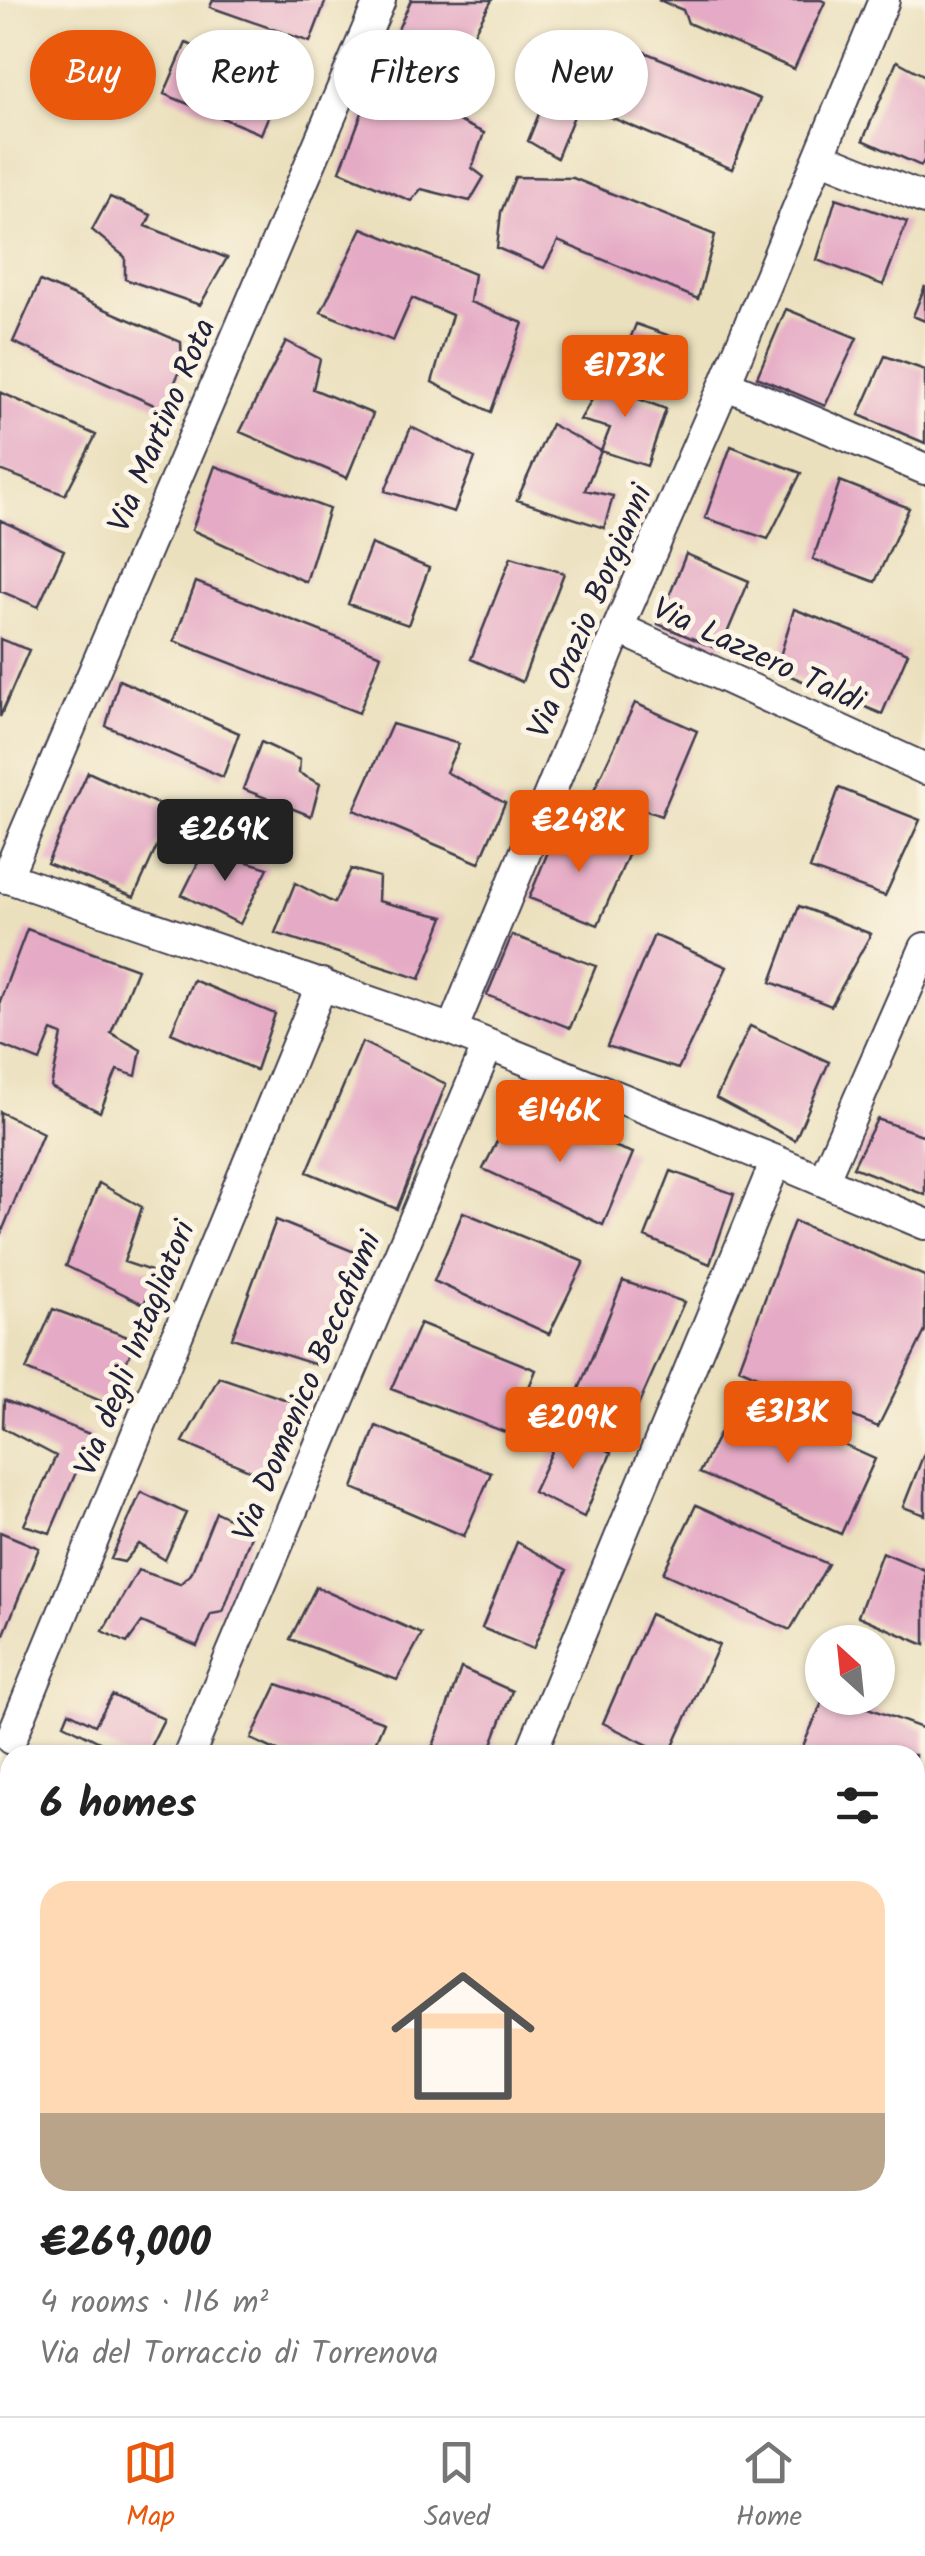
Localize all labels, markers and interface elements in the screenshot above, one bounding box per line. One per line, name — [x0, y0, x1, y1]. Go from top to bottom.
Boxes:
chip: Buy — [30, 30, 156, 120]
chip: Rent — [176, 30, 314, 120]
chip: Filters — [334, 30, 495, 120]
chip: New — [515, 30, 648, 120]
street label: Via Martino Rota — [95, 311, 231, 541]
pin: €173K — [555, 335, 695, 420]
text: €173K — [584, 342, 666, 393]
street label: Via Orazio Borgianni — [515, 476, 668, 747]
street label: Via Lazzero Taldi — [643, 585, 874, 728]
pin: €248K — [509, 790, 649, 875]
text: €248K — [532, 797, 626, 848]
pin: €269K — [155, 799, 295, 884]
text: €269K — [179, 806, 271, 857]
pin: €146K — [490, 1080, 630, 1165]
text: €146K — [518, 1087, 602, 1138]
street label: Via degli Intagliatori — [62, 1212, 211, 1484]
street label: Via Domenico Beccafumi — [220, 1223, 397, 1550]
pin: €313K — [718, 1381, 858, 1466]
pin: €209K — [503, 1387, 643, 1472]
text: €313K — [746, 1388, 830, 1439]
text: €209K — [528, 1394, 618, 1445]
north arrow — [805, 1625, 895, 1715]
map controls — [805, 1625, 895, 1715]
text: 6 homes — [40, 1772, 196, 1839]
icon: filters — [830, 1778, 885, 1833]
icon: home — [373, 1946, 553, 2126]
text: €269,000 — [40, 2211, 211, 2278]
text: 4 rooms · 116 m² — [40, 2278, 268, 2329]
text: Via del Torraccio di Torrenova — [40, 2329, 438, 2380]
tab: Map — [123, 2435, 178, 2540]
tab: Saved — [424, 2435, 490, 2540]
tab: Home — [736, 2435, 802, 2540]

